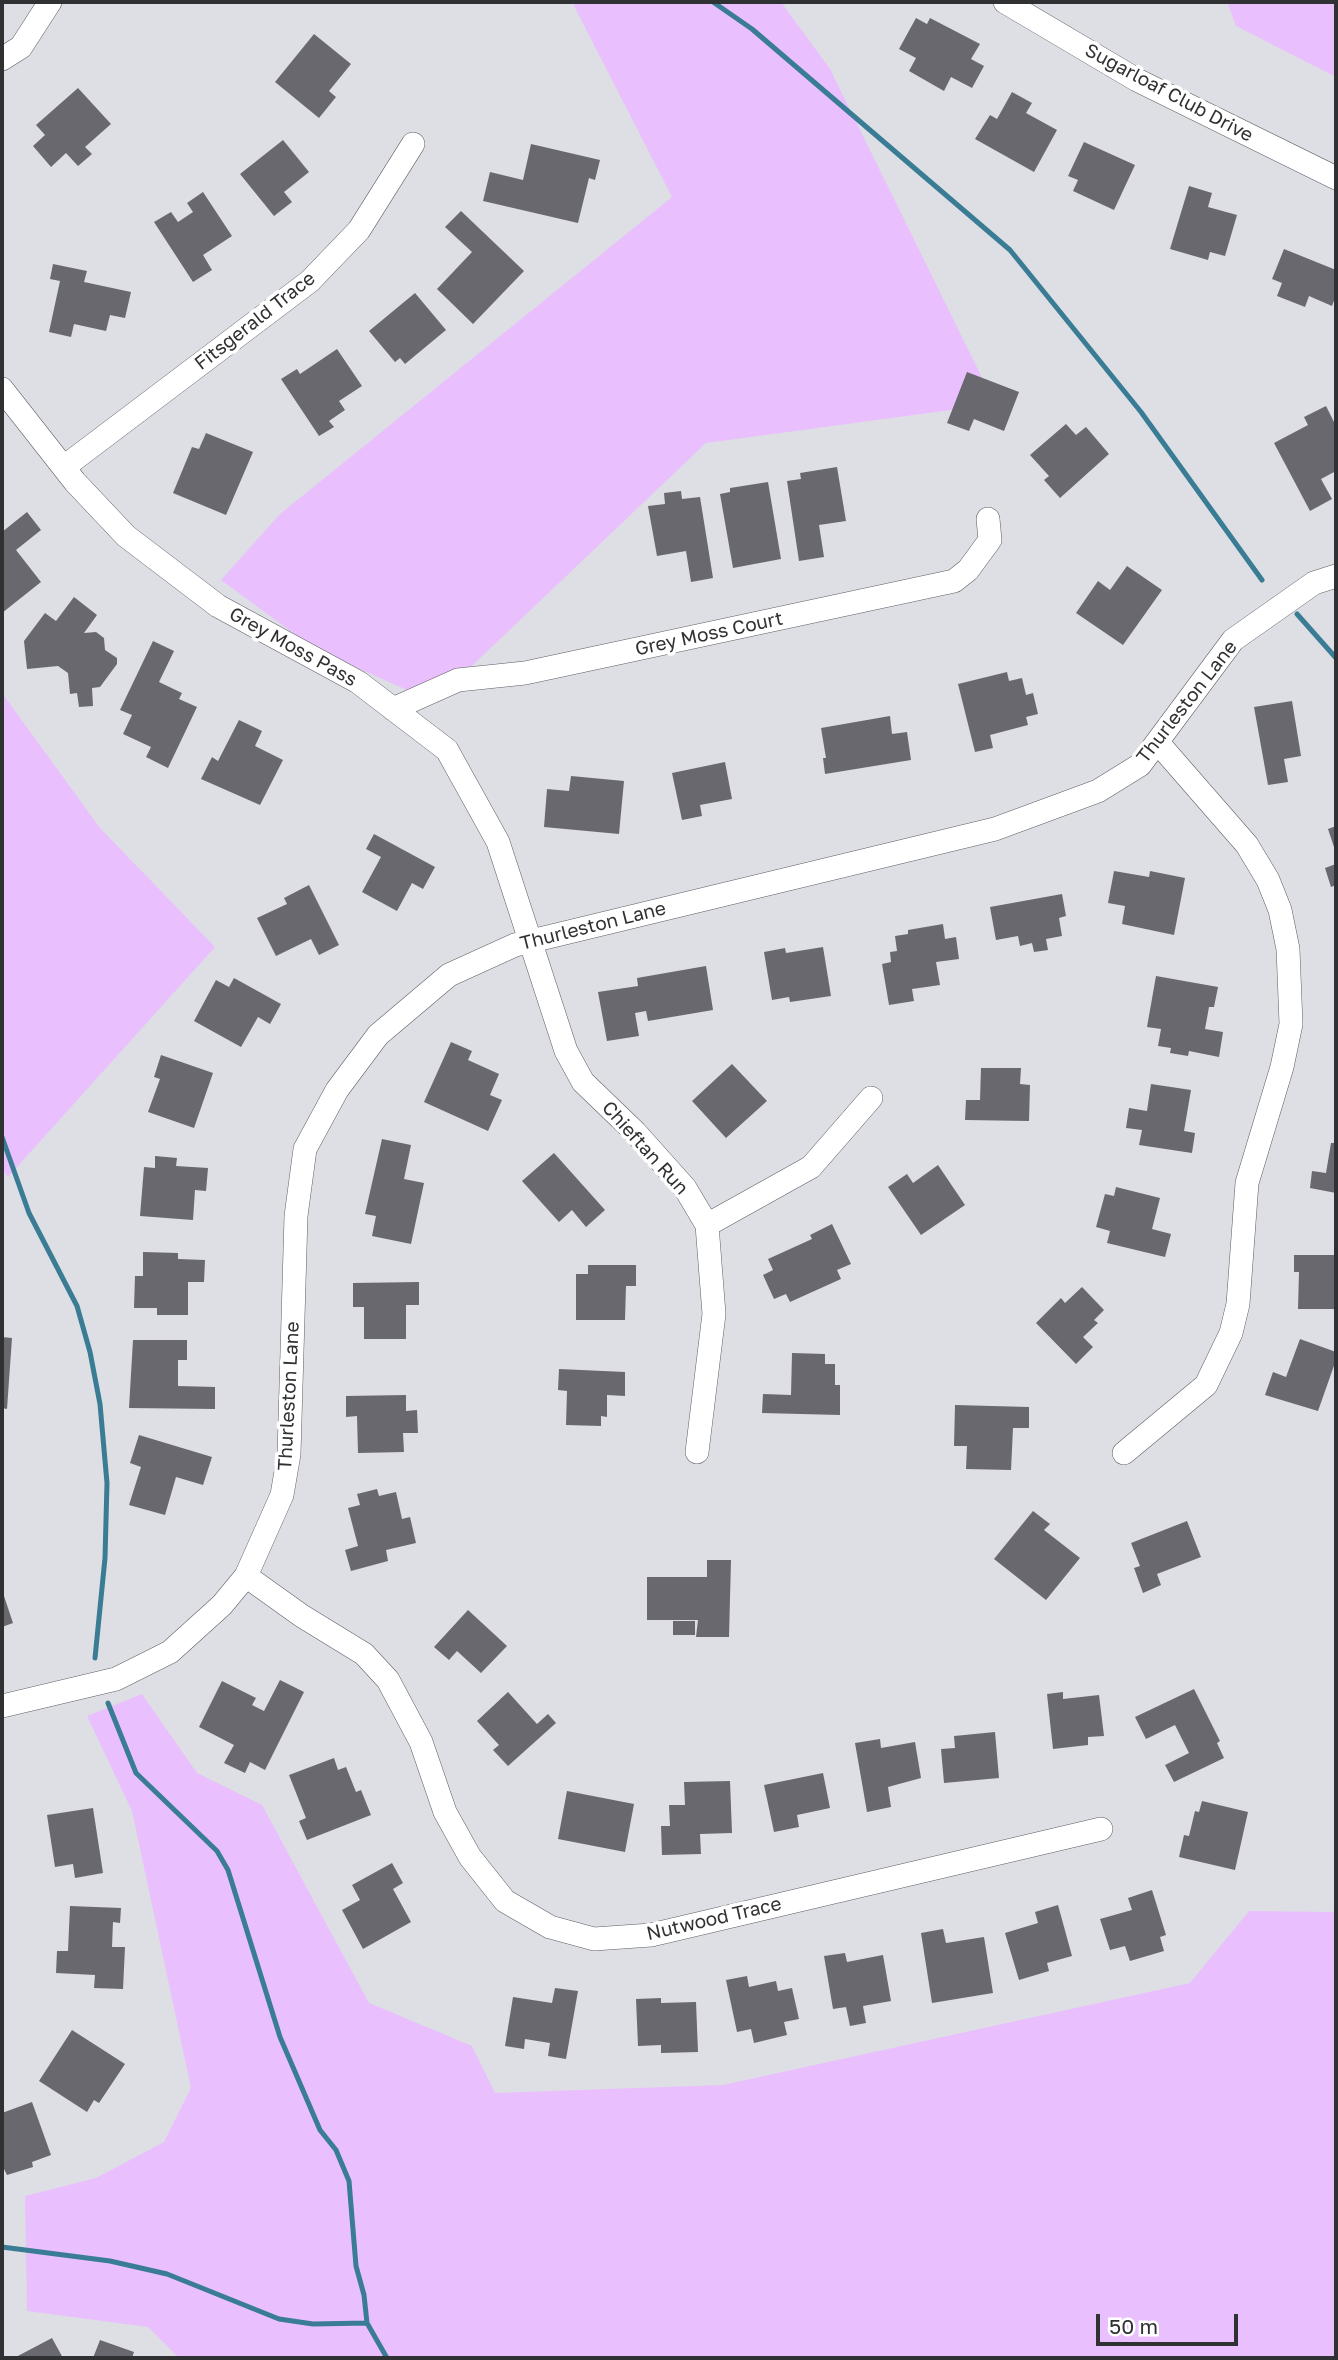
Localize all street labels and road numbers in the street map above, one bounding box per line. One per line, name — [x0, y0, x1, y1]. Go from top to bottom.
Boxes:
street label: Sugarloaf Club Drive — [1081, 39, 1257, 147]
street label: Fitsgerald Trace — [190, 267, 320, 375]
street label: Grey Moss Pass — [225, 603, 361, 691]
street label: Grey Moss Court — [633, 607, 785, 661]
street label: Thurleston Lane — [1132, 636, 1242, 768]
street label: Thurleston Lane — [518, 897, 668, 955]
street label: Chieftan Run — [597, 1096, 693, 1200]
street label: Thurleston Lane — [274, 1321, 304, 1471]
street label: Nutwood Trace — [644, 1892, 784, 1946]

